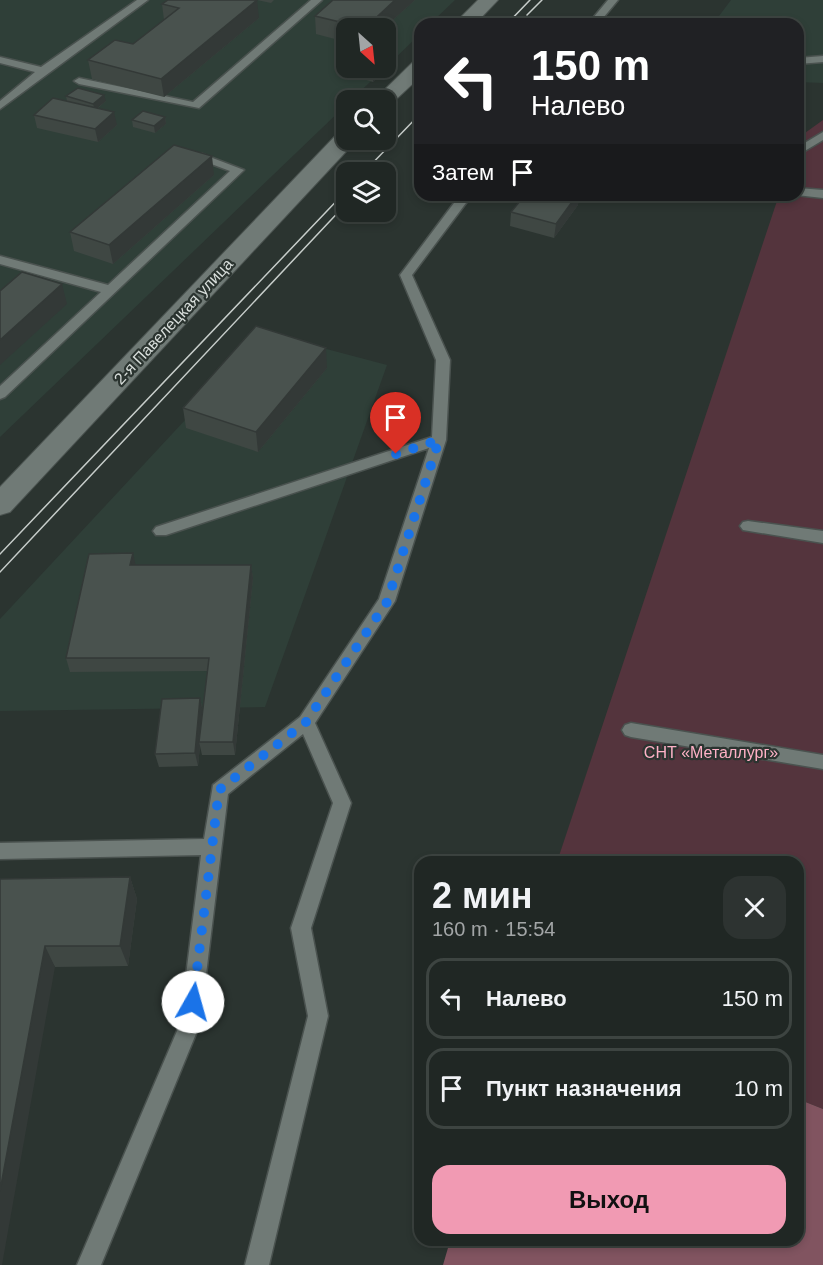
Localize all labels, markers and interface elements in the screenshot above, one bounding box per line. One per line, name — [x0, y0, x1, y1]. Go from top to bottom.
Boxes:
north arrow — [336, 18, 396, 78]
map controls — [336, 18, 396, 222]
icon: left — [432, 42, 510, 120]
text: 150 m — [531, 42, 650, 89]
button: search — [336, 90, 396, 150]
text: Налево — [531, 91, 625, 121]
icon: arrive — [506, 156, 539, 189]
text: Затем — [432, 160, 494, 185]
button: layers — [336, 162, 396, 222]
street label: 2-я Павелецкая улица — [111, 255, 236, 388]
pin — [370, 392, 421, 454]
icon: arrive — [379, 401, 412, 434]
park label: СНТ «Металлург» — [644, 744, 778, 761]
text: 2 мин — [432, 875, 533, 916]
button: close — [723, 876, 786, 939]
text: 160 m · 15:54 — [432, 918, 555, 940]
position arrow — [161, 970, 225, 1034]
icon: left — [435, 982, 468, 1015]
text: Налево — [486, 986, 567, 1011]
text: 150 m — [722, 986, 783, 1011]
icon: arrive — [435, 1072, 468, 1105]
text: Пункт назначения — [486, 1076, 682, 1101]
text: 10 m — [734, 1076, 783, 1101]
button: Выход — [432, 1165, 786, 1234]

